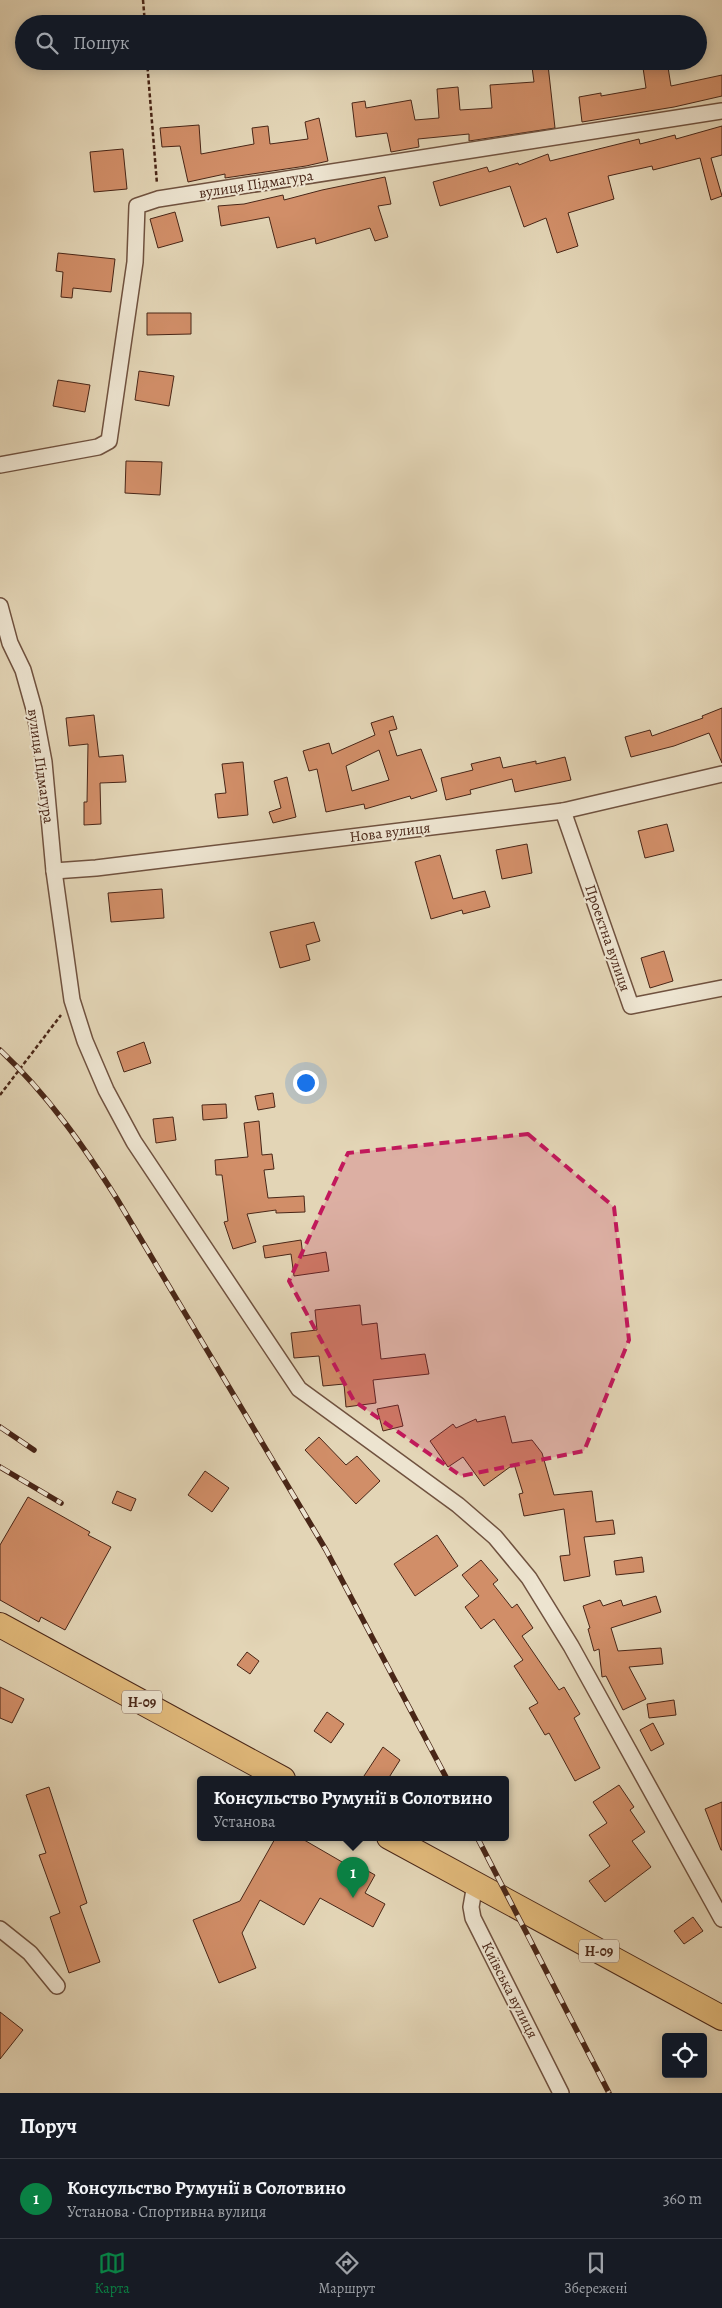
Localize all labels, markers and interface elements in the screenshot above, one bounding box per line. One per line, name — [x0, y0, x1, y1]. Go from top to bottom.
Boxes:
search box — [15, 15, 707, 70]
icon: search — [33, 29, 61, 57]
text: Пошук — [73, 30, 130, 56]
street label: вулиця Підмагура — [197, 165, 315, 203]
street label: вулиця Підмагура — [23, 707, 59, 825]
street label: Нова вулиця — [348, 817, 432, 847]
street label: Проектна вулиця — [580, 882, 636, 994]
your location — [293, 1070, 319, 1096]
road number: Н-09 — [122, 1690, 162, 1714]
popup — [197, 1776, 509, 1841]
text: Консульство Румунії в Солотвино — [214, 1785, 492, 1811]
text: Установа — [214, 1811, 275, 1833]
pin: 1 — [337, 1857, 369, 1898]
street label: Київська вулиця — [477, 1938, 543, 2042]
road number: Н-09 — [579, 1940, 619, 1962]
map controls — [662, 2033, 707, 2078]
button: locate — [662, 2033, 707, 2078]
text: Поруч — [20, 2112, 77, 2140]
text: Консульство Румунії в Солотвино — [67, 2175, 346, 2201]
text: 1 — [33, 2188, 39, 2210]
text: 360 m — [663, 2188, 702, 2210]
text: Установа · Спортивна вулиця — [67, 2201, 266, 2223]
tab: Карта — [94, 2249, 130, 2298]
tab: Маршрут — [319, 2249, 375, 2298]
tab: Збережені — [564, 2249, 628, 2298]

